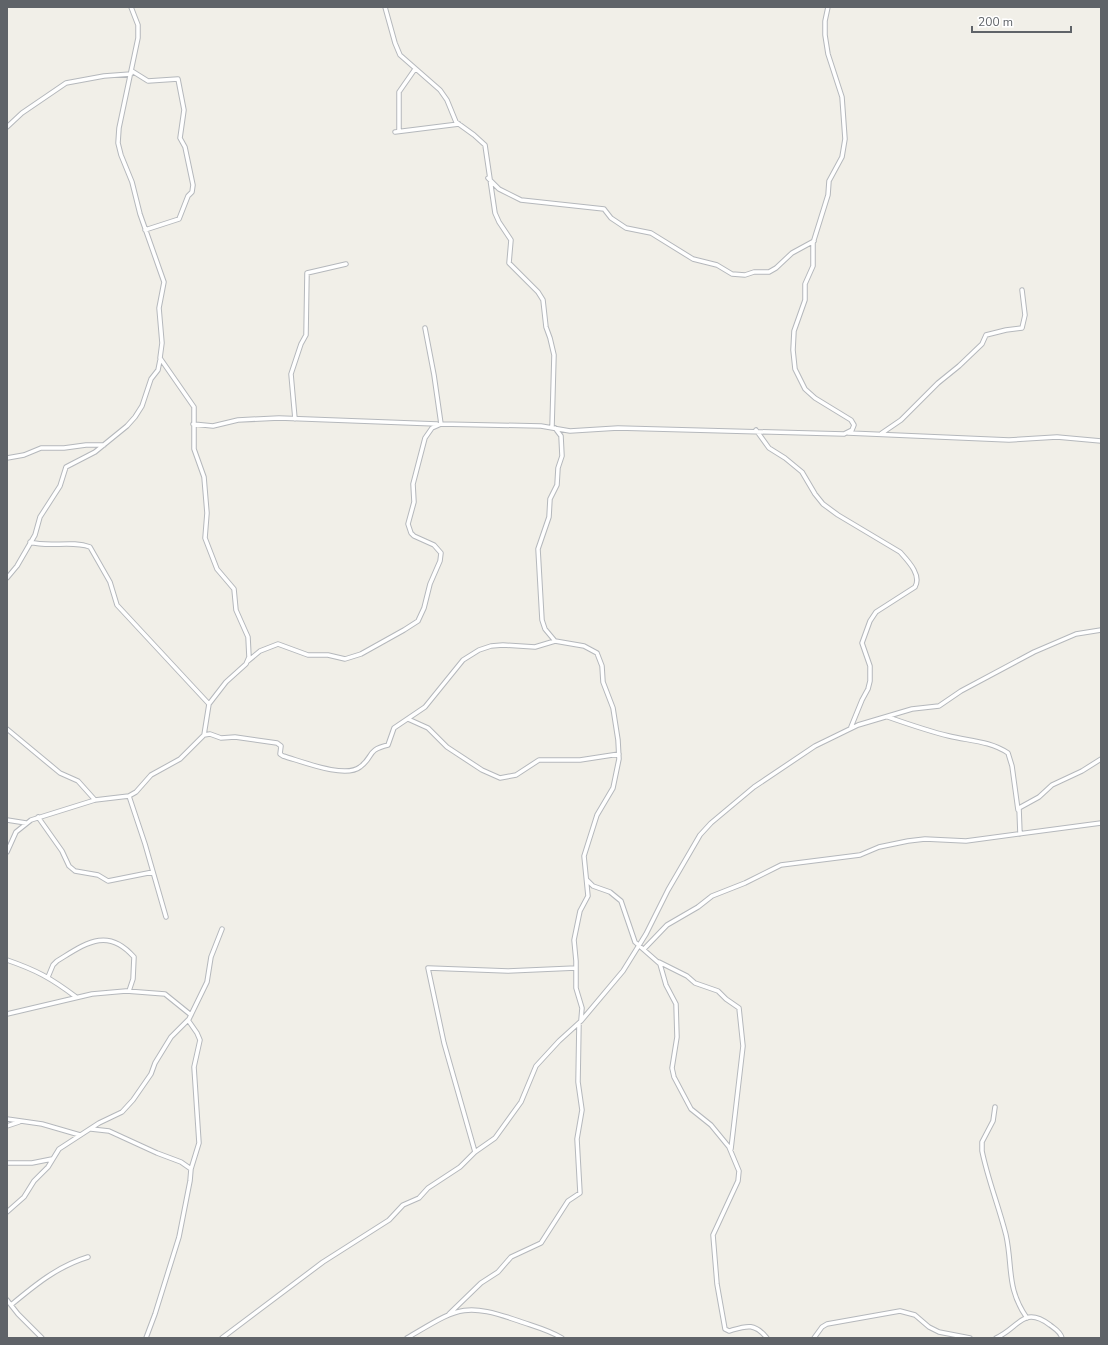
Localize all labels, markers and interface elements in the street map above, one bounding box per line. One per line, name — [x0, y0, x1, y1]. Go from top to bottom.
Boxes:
scale bar — [972, 8, 1071, 34]
text: 200 m — [978, 14, 1013, 30]

